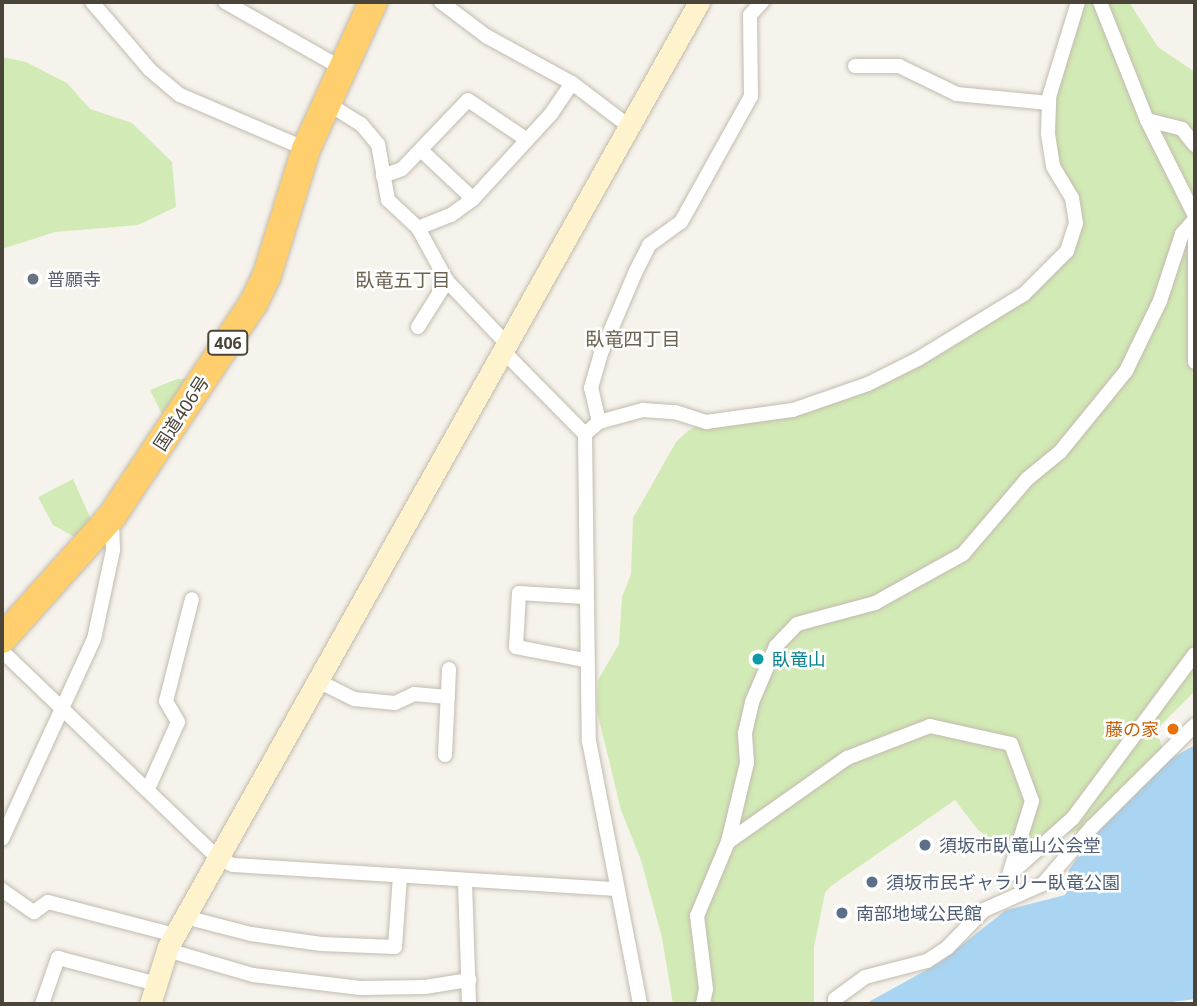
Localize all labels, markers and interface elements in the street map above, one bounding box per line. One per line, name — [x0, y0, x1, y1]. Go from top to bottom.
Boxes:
place label: 普願寺 — [47, 268, 101, 290]
district label: 臥竜五丁目 — [356, 270, 450, 292]
marker: 普願寺 — [25, 271, 41, 287]
district label: 臥竜四丁目 — [586, 329, 680, 351]
road number: 406 — [207, 330, 249, 356]
street label: 国道406号 — [149, 372, 213, 454]
place label: 臥竜山 — [772, 648, 826, 670]
marker: 臥竜山 — [750, 651, 766, 667]
place label: 藤の家 — [1105, 718, 1159, 740]
marker: 藤の家 — [1165, 721, 1181, 737]
place label: 須坂市臥竜山公会堂 — [939, 834, 1101, 856]
marker: 須坂市臥竜山公会堂 — [917, 837, 933, 853]
place label: 須坂市民ギャラリー臥竜公園 — [886, 871, 1120, 893]
marker: 須坂市民ギャラリー臥竜公園 — [864, 874, 880, 890]
place label: 南部地域公民館 — [856, 902, 982, 924]
marker: 南部地域公民館 — [834, 905, 850, 921]

